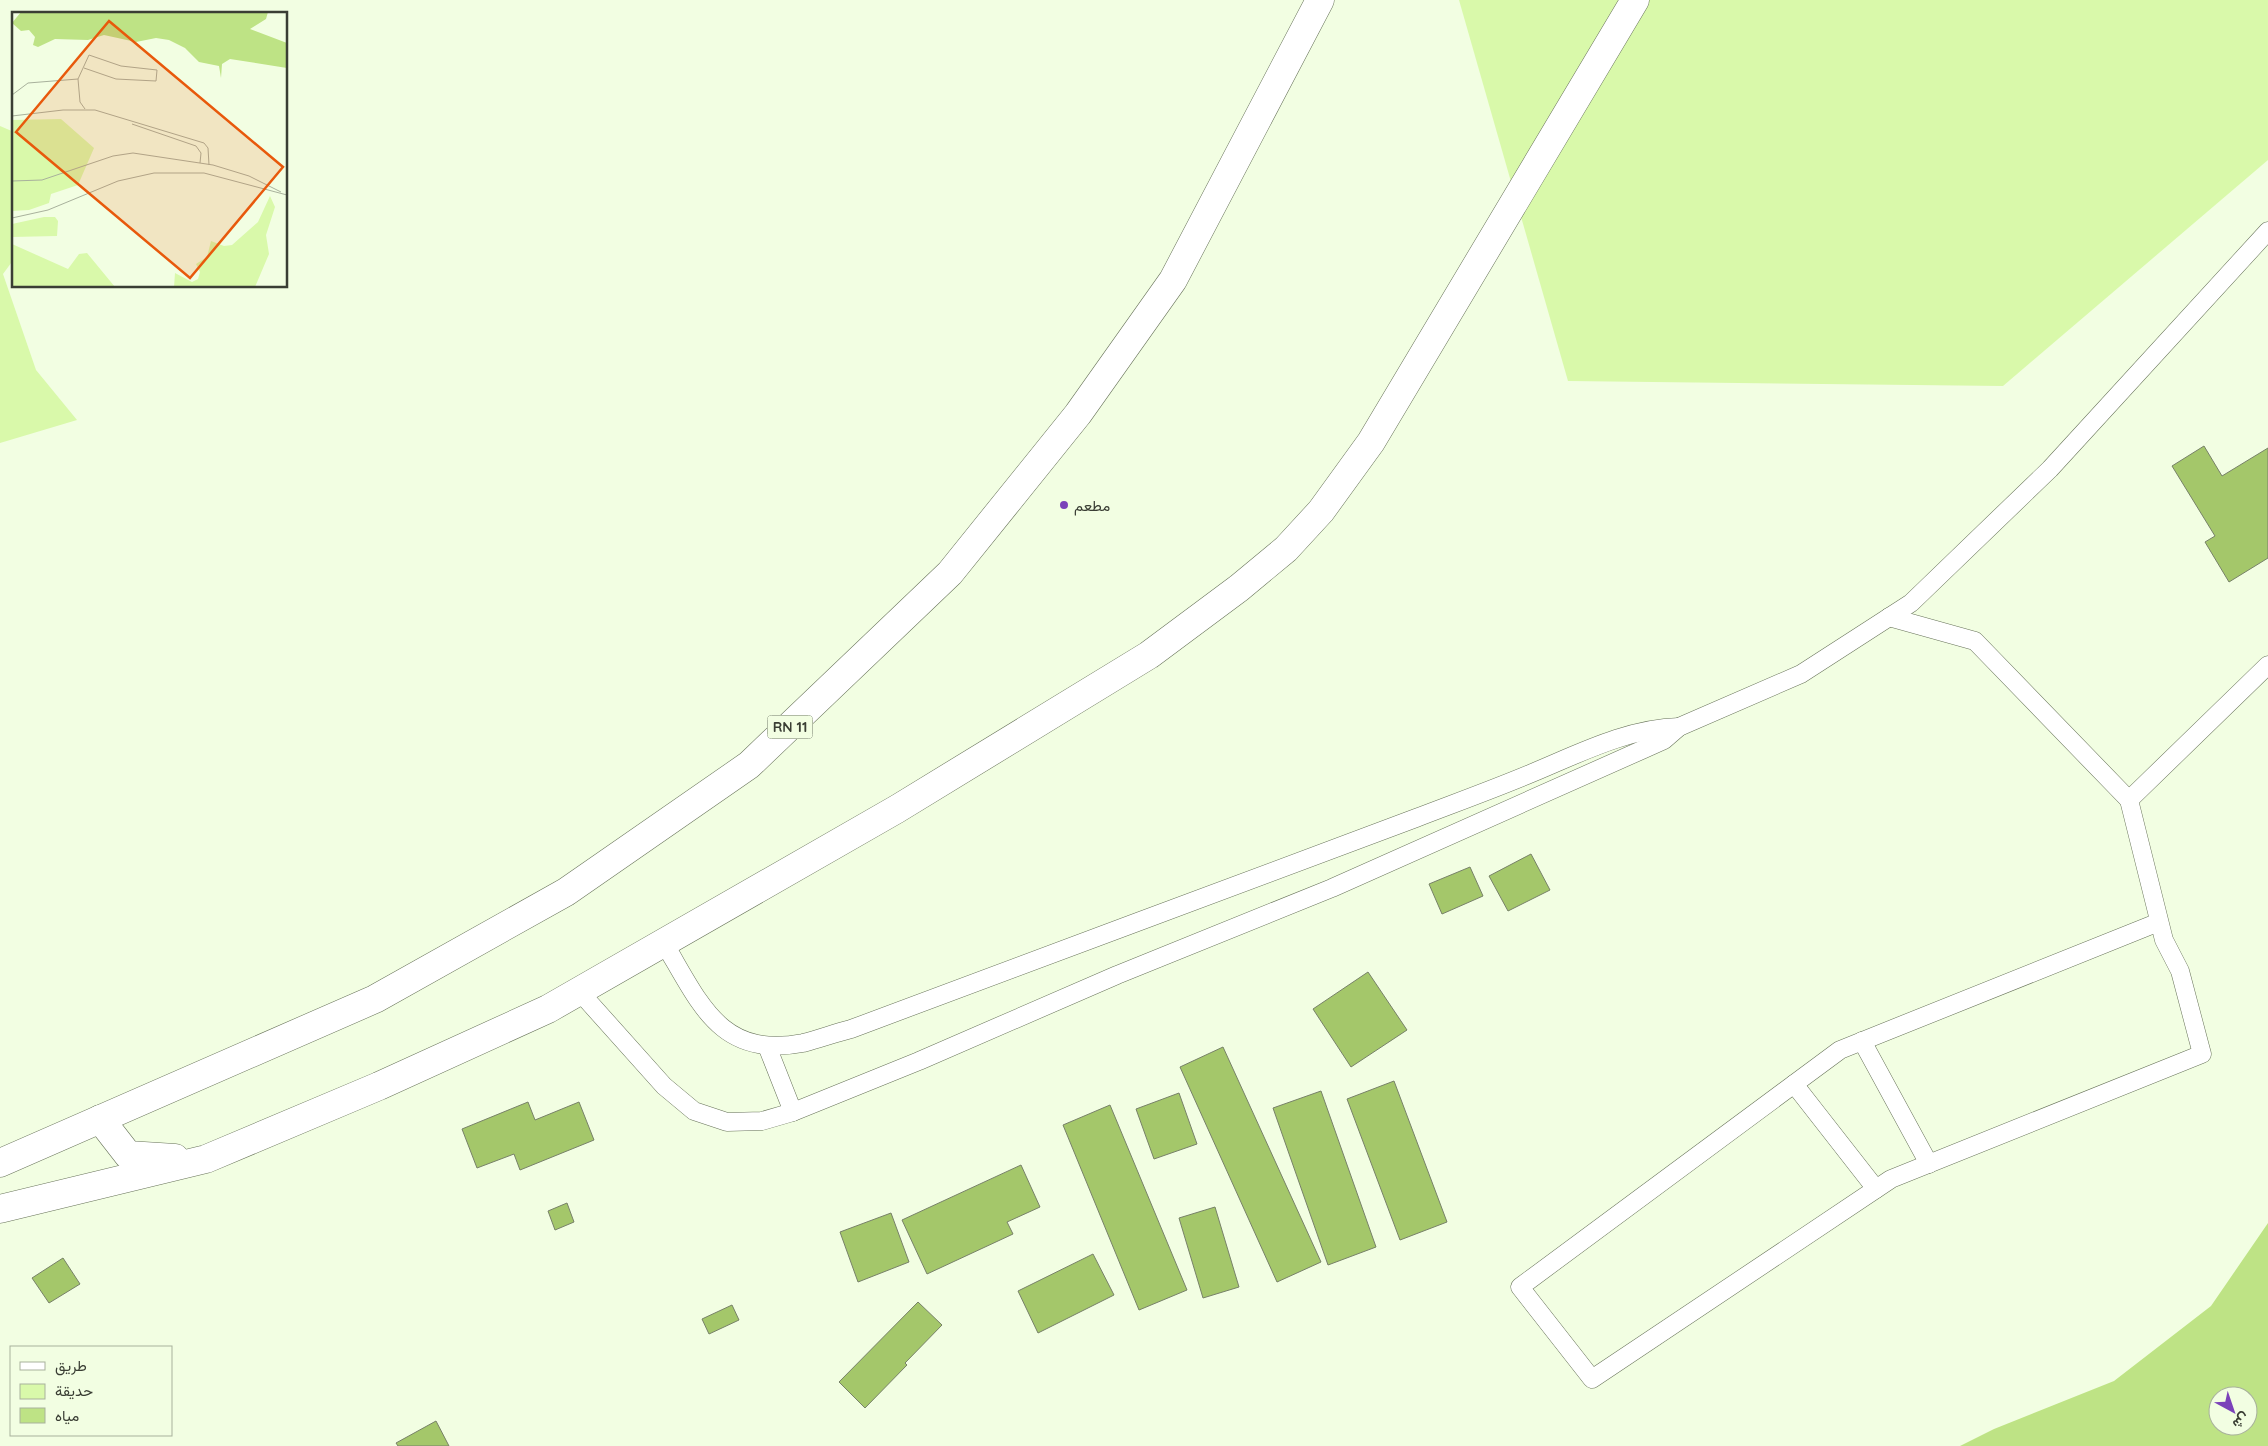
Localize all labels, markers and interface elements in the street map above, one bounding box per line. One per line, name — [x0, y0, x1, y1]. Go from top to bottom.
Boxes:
inset map — [12, 12, 288, 288]
place label: مطعم — [1074, 496, 1110, 516]
marker: مطعم — [1058, 499, 1070, 511]
road number: RN 11 — [768, 716, 812, 739]
legend — [10, 1346, 172, 1436]
text: طريق — [55, 1356, 87, 1376]
text: حديقة — [55, 1381, 93, 1400]
north arrow — [2208, 1386, 2258, 1436]
text: مياه — [55, 1406, 79, 1425]
text: ش — [2229, 1409, 2254, 1433]

